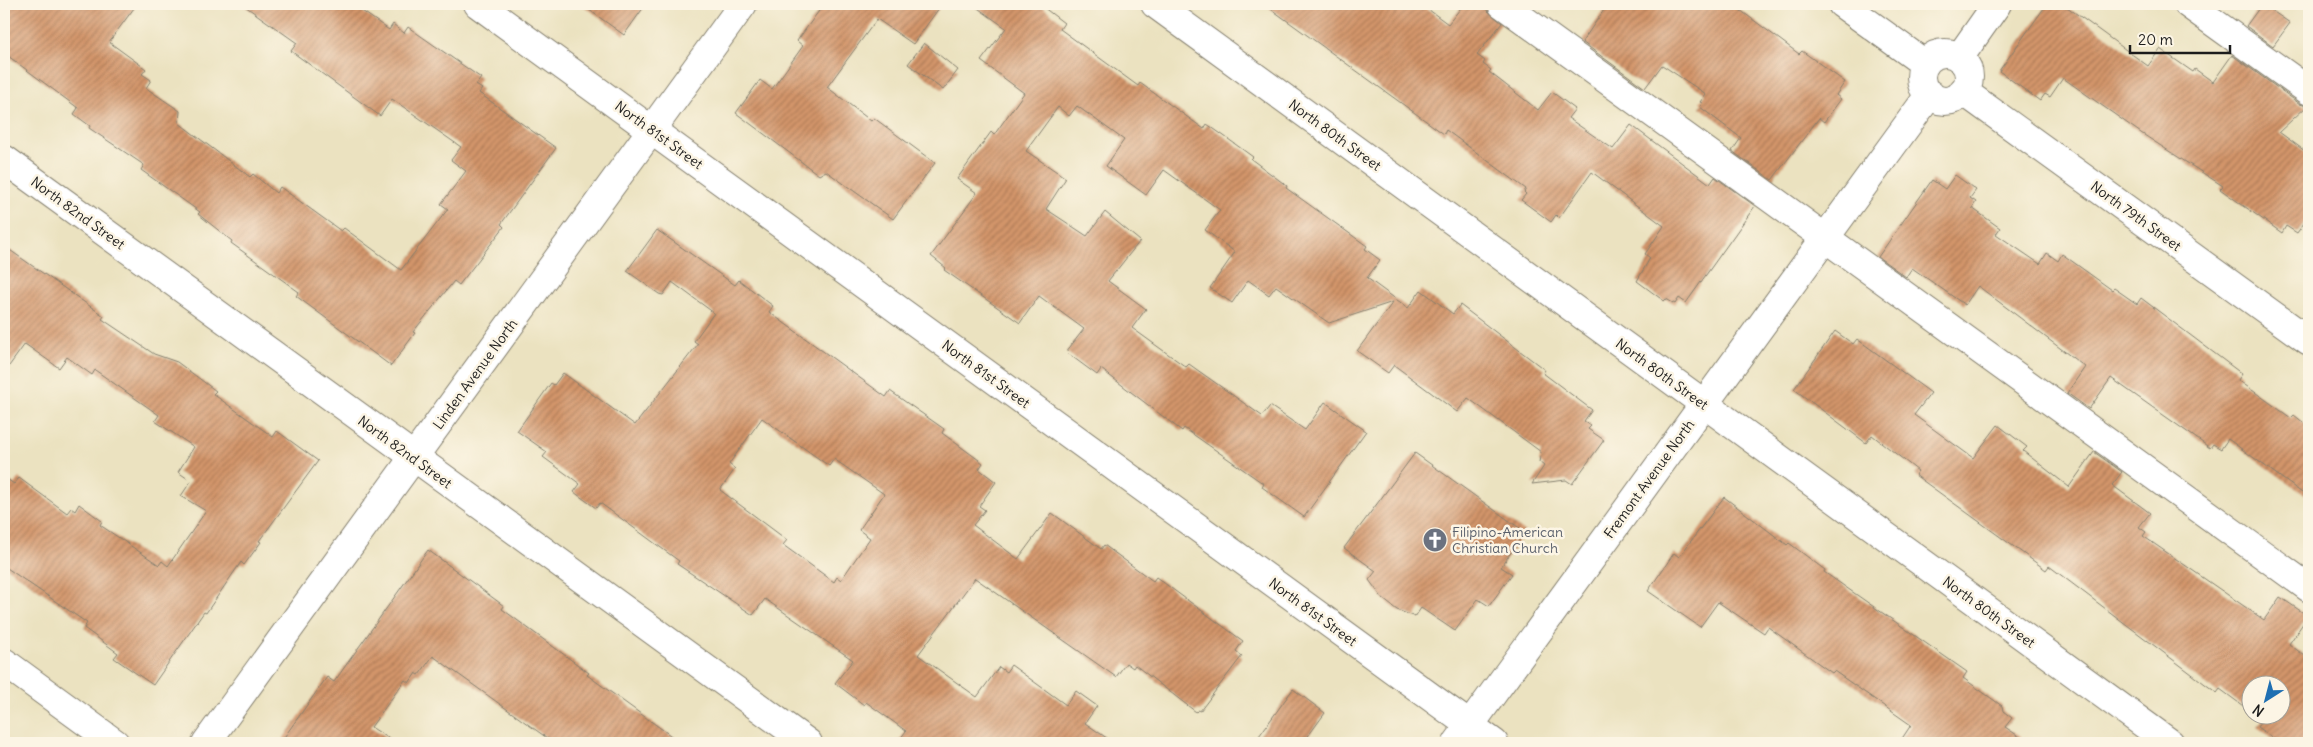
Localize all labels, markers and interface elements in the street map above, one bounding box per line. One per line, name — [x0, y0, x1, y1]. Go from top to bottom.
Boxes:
scale bar — [2130, 22, 2230, 54]
text: 20 m — [2138, 30, 2173, 49]
street label: North 80th Street — [1285, 95, 1385, 175]
street label: North 81st Street — [611, 97, 707, 173]
street label: North 82nd Street — [27, 173, 129, 253]
street label: North 79th Street — [2087, 177, 2185, 255]
street label: Linden Avenue North — [429, 315, 521, 433]
street label: North 80th Street — [1612, 334, 1712, 414]
street label: North 81st Street — [938, 336, 1034, 412]
street label: North 82nd Street — [354, 412, 456, 492]
street label: Fremont Avenue North — [1600, 416, 1698, 542]
place label: Filipino-American Christian Church — [1452, 523, 1563, 557]
church icon: Filipino-American Christian Church — [1422, 527, 1448, 553]
street label: North 80th Street — [1939, 572, 2039, 652]
street label: North 81st Street — [1265, 574, 1361, 650]
north arrow — [2240, 674, 2290, 724]
text: N — [2249, 700, 2268, 721]

